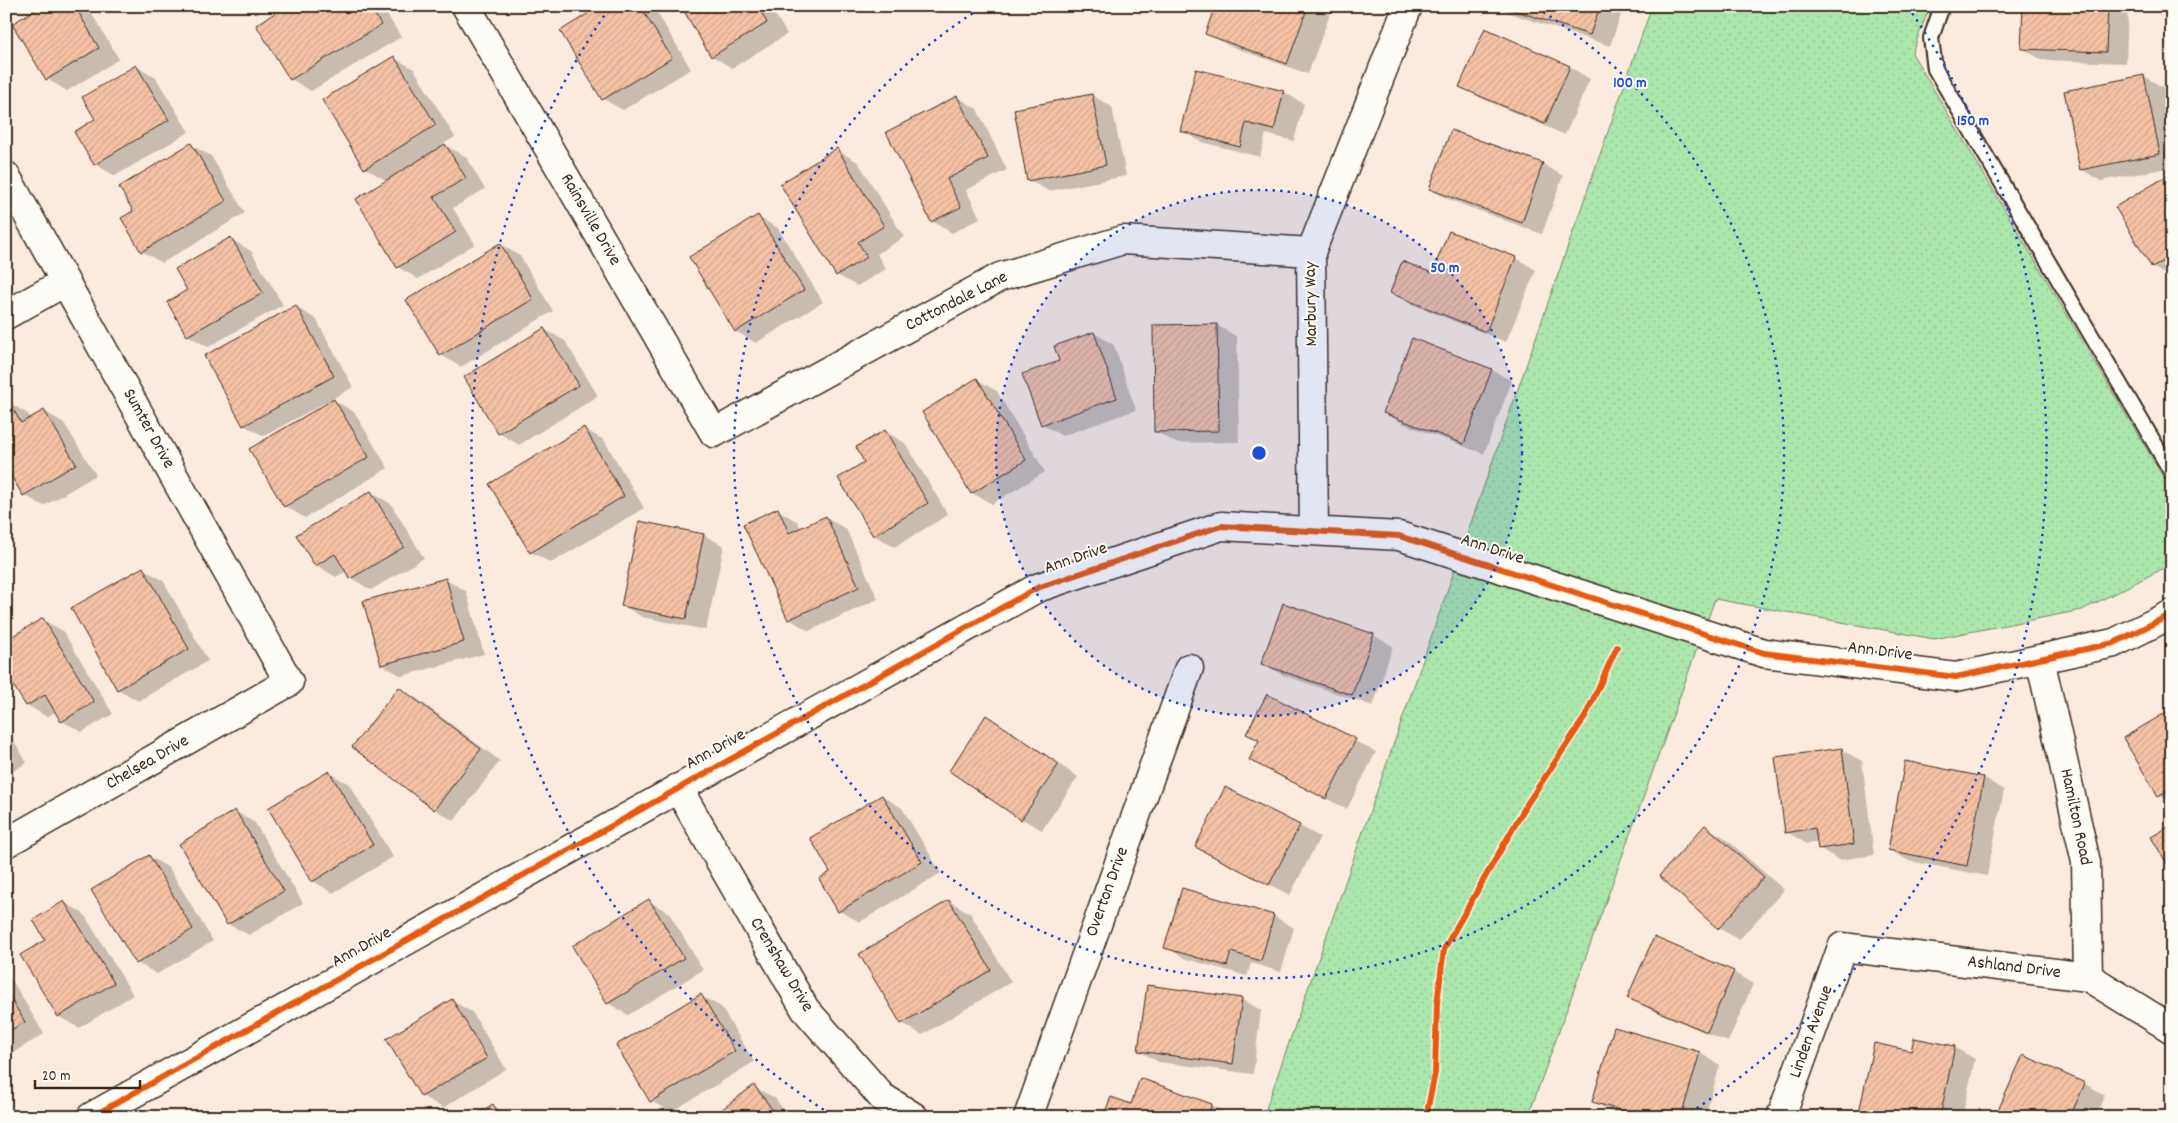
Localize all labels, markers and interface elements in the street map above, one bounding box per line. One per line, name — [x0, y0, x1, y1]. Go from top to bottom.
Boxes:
text: 100 m — [1613, 73, 1647, 95]
text: 150 m — [1957, 111, 1989, 133]
street label: Rainsville Drive — [554, 169, 626, 271]
text: 50 m — [1431, 258, 1459, 280]
street label: Marbury Way — [1299, 260, 1325, 347]
street label: Cottondale Lane — [902, 265, 1013, 339]
street label: Sumter Drive — [116, 384, 180, 474]
centre of rings — [1250, 444, 1268, 462]
street label: Ann Drive — [1457, 528, 1527, 572]
street label: Ann Drive — [1041, 537, 1111, 581]
street label: Ann Drive — [1846, 636, 1914, 668]
street label: Ann Drive — [681, 723, 751, 777]
street label: Chelsea Drive — [102, 729, 194, 797]
street label: Hamilton Road — [2053, 766, 2097, 868]
street label: Overton Drive — [1080, 843, 1136, 941]
street label: Crenshaw Drive — [743, 913, 819, 1017]
street label: Ann Drive — [327, 921, 397, 975]
street label: Ashland Drive — [1966, 950, 2062, 986]
street label: Linden Avenue — [1784, 982, 1840, 1082]
scale bar — [35, 1058, 140, 1090]
text: 20 m — [42, 1066, 70, 1088]

